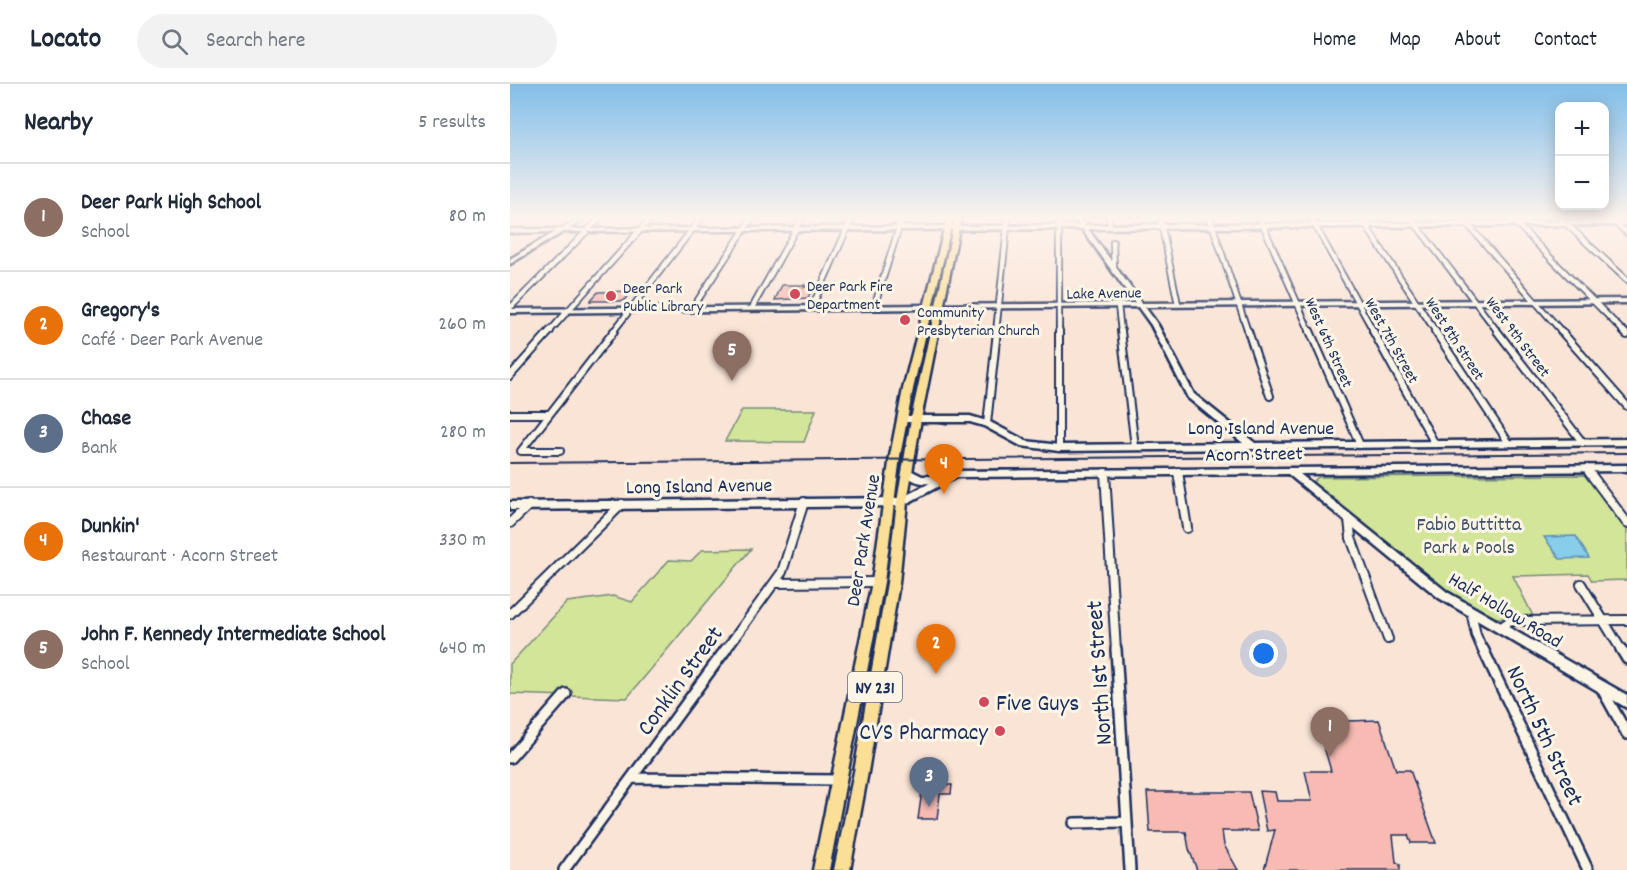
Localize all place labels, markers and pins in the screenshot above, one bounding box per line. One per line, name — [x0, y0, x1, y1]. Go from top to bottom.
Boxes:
place label: Deer Park Fire Department — [807, 276, 893, 317]
place label: Deer Park Public Library — [623, 278, 704, 319]
marker: Deer Park Fire Department — [788, 287, 802, 301]
marker: Deer Park Public Library — [604, 289, 618, 303]
place label: Community Presbyterian Church — [917, 302, 1040, 343]
marker: Community Presbyterian Church — [898, 313, 912, 327]
pin: 5 — [712, 332, 752, 381]
pin: 4 — [924, 444, 964, 494]
pin: 2 — [916, 624, 956, 674]
place label: Five Guys — [996, 688, 1079, 722]
marker: Five Guys — [977, 695, 991, 709]
pin: 1 — [1310, 708, 1350, 757]
place label: CVS Pharmacy — [859, 717, 989, 751]
marker: CVS Pharmacy — [993, 724, 1007, 738]
pin: 3 — [910, 758, 948, 807]

